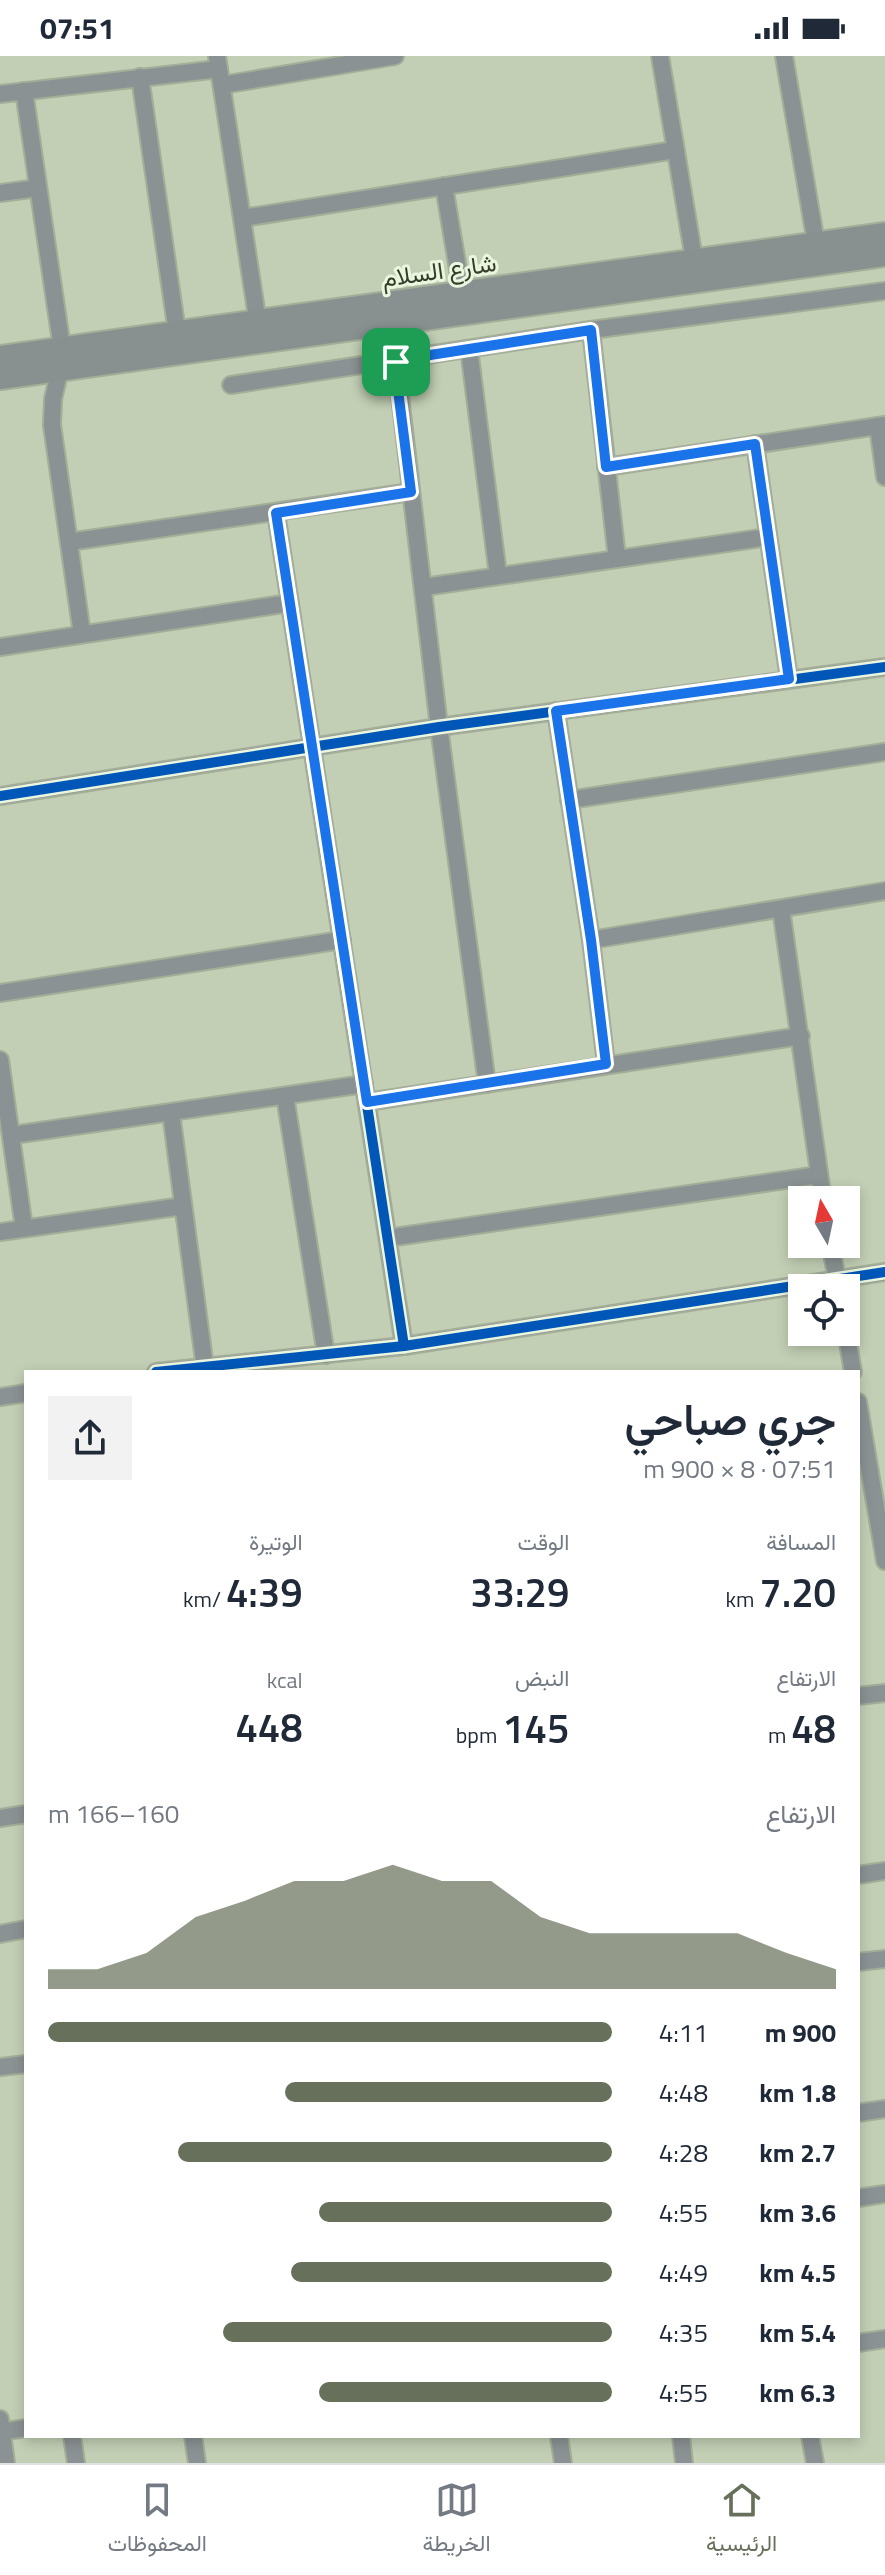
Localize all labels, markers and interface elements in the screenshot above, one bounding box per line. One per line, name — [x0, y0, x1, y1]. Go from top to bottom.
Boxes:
text: 07:51 — [40, 5, 115, 51]
street label: شارع السلام — [380, 244, 498, 296]
pin — [362, 328, 430, 396]
icon: arrive — [374, 340, 418, 384]
north arrow — [788, 1186, 860, 1258]
map controls — [788, 1186, 860, 1346]
button: locate — [788, 1274, 860, 1346]
text: جري صباحي — [624, 1385, 836, 1452]
button: share — [48, 1396, 132, 1480]
text: 07:51 · 8 × 900 m — [643, 1449, 836, 1488]
text: الوتيرة — [249, 1525, 303, 1559]
text: الوقت — [518, 1525, 569, 1559]
text: المسافة — [766, 1525, 836, 1559]
text: 4:39 — [226, 1562, 303, 1623]
text: 33:29 — [470, 1562, 569, 1623]
text: 7.20 — [759, 1562, 836, 1623]
text: /km — [183, 1582, 226, 1616]
text: km — [725, 1582, 759, 1616]
text: النبض — [515, 1661, 569, 1695]
text: الارتفاع — [776, 1661, 836, 1695]
text: kcal — [267, 1663, 303, 1697]
text: 448 — [235, 1697, 303, 1758]
text: 145 — [502, 1698, 569, 1759]
text: 48 — [791, 1698, 836, 1759]
text: bpm — [456, 1718, 502, 1752]
text: m — [768, 1718, 791, 1752]
text: 160–166 m — [48, 1794, 179, 1833]
text: الارتفاع — [765, 1794, 836, 1833]
text: 4:11 — [659, 2013, 708, 2052]
text: 900 m — [765, 2013, 836, 2052]
text: 4:48 — [659, 2073, 708, 2112]
text: 1.8 km — [759, 2073, 836, 2112]
text: 4:28 — [659, 2133, 708, 2172]
text: 2.7 km — [759, 2133, 836, 2172]
text: 4:55 — [659, 2193, 708, 2232]
text: 3.6 km — [759, 2193, 836, 2232]
text: 4:49 — [659, 2253, 708, 2292]
text: 4.5 km — [759, 2253, 836, 2292]
text: 4:35 — [659, 2313, 708, 2352]
text: 5.4 km — [759, 2313, 836, 2352]
text: 4:55 — [659, 2373, 708, 2412]
text: 6.3 km — [759, 2373, 836, 2412]
tab: المحفوظات — [108, 2478, 207, 2563]
tab: الخريطة — [422, 2478, 491, 2563]
tab: الرئيسية — [706, 2478, 777, 2563]

